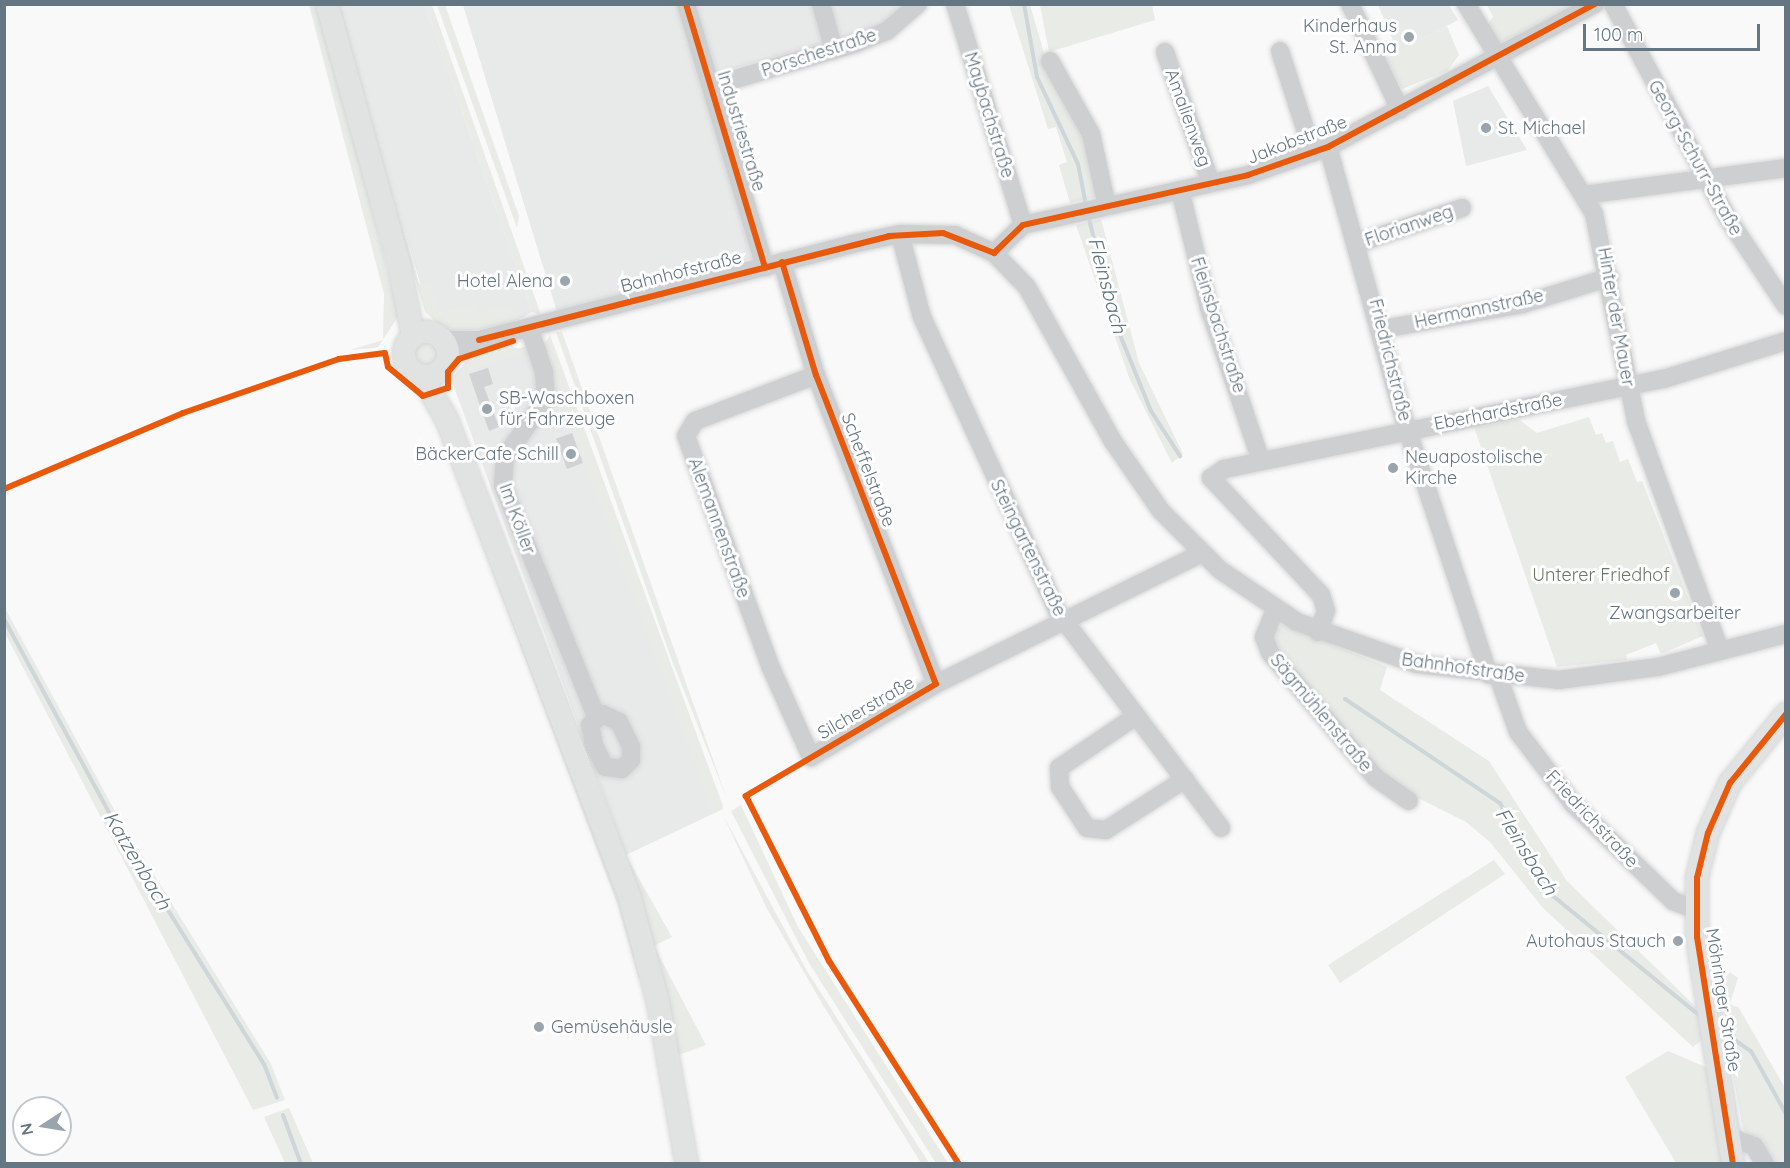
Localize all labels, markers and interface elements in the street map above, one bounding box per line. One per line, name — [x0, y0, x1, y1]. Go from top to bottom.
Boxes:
scale bar — [1586, 12, 1763, 50]
place label: Kinderhaus St. Anna — [1303, 16, 1397, 58]
text: 100 m — [1594, 23, 1643, 46]
street label: Porschestraße — [759, 24, 879, 82]
marker: Kinderhaus St. Anna — [1402, 30, 1416, 44]
street label: Maybachstraße — [960, 49, 1018, 181]
street label: Amalienweg — [1160, 66, 1216, 170]
street label: Industriestraße — [712, 68, 770, 194]
street label: Georg-Schurr-Straße — [1643, 77, 1747, 239]
street label: Jakobstraße — [1244, 111, 1350, 169]
place label: St. Michael — [1498, 117, 1586, 139]
marker: St. Michael — [1479, 121, 1493, 135]
street label: Florianweg — [1362, 201, 1456, 251]
water label: Fleinsbach — [1084, 234, 1132, 336]
street label: Hinter der Mauer — [1593, 246, 1639, 388]
street label: Bahnhofstraße — [618, 247, 744, 297]
street label: Fleinsbachstraße — [1186, 254, 1250, 396]
place label: Hotel Alena — [457, 270, 553, 292]
marker: Hotel Alena — [558, 274, 572, 288]
street label: Hermannstraße — [1412, 285, 1546, 333]
street label: Friedrichstraße — [1364, 297, 1416, 423]
place label: SB-Waschboxen für Fahrzeuge — [499, 388, 635, 430]
street label: Eberhardstraße — [1432, 389, 1564, 435]
marker: SB-Waschboxen für Fahrzeuge — [480, 402, 494, 416]
street label: Scheffelstraße — [836, 410, 900, 530]
place label: BäckerCafe Schill — [415, 443, 559, 465]
marker: BäckerCafe Schill — [564, 447, 578, 461]
place label: Neuapostolische Kirche — [1405, 447, 1543, 490]
street label: Alemannenstraße — [684, 455, 754, 601]
marker: Neuapostolische Kirche — [1386, 461, 1400, 475]
street label: Steingartenstraße — [986, 476, 1070, 620]
street label: Im Köller — [494, 481, 540, 557]
park label: Unterer Friedhof — [1532, 564, 1670, 586]
marker: Zwangsarbeiter — [1668, 586, 1682, 600]
place label: Zwangsarbeiter — [1609, 602, 1741, 624]
street label: Bahnhofstraße — [1400, 649, 1526, 687]
street label: Sägmühlenstraße — [1266, 650, 1376, 776]
street label: Silcherstraße — [814, 672, 918, 744]
street label: Friedrichstraße — [1541, 766, 1643, 872]
water label: Fleinsbach — [1491, 803, 1563, 899]
water label: Katzenbach — [99, 806, 177, 914]
street label: Möhringer Straße — [1701, 927, 1745, 1073]
place label: Autohaus Stauch — [1526, 930, 1666, 952]
marker: Autohaus Stauch — [1671, 934, 1685, 948]
place label: Gemüsehäusle — [551, 1016, 673, 1038]
marker: Gemüsehäusle — [532, 1020, 546, 1034]
north arrow — [12, 1096, 72, 1156]
text: N — [15, 1122, 37, 1137]

